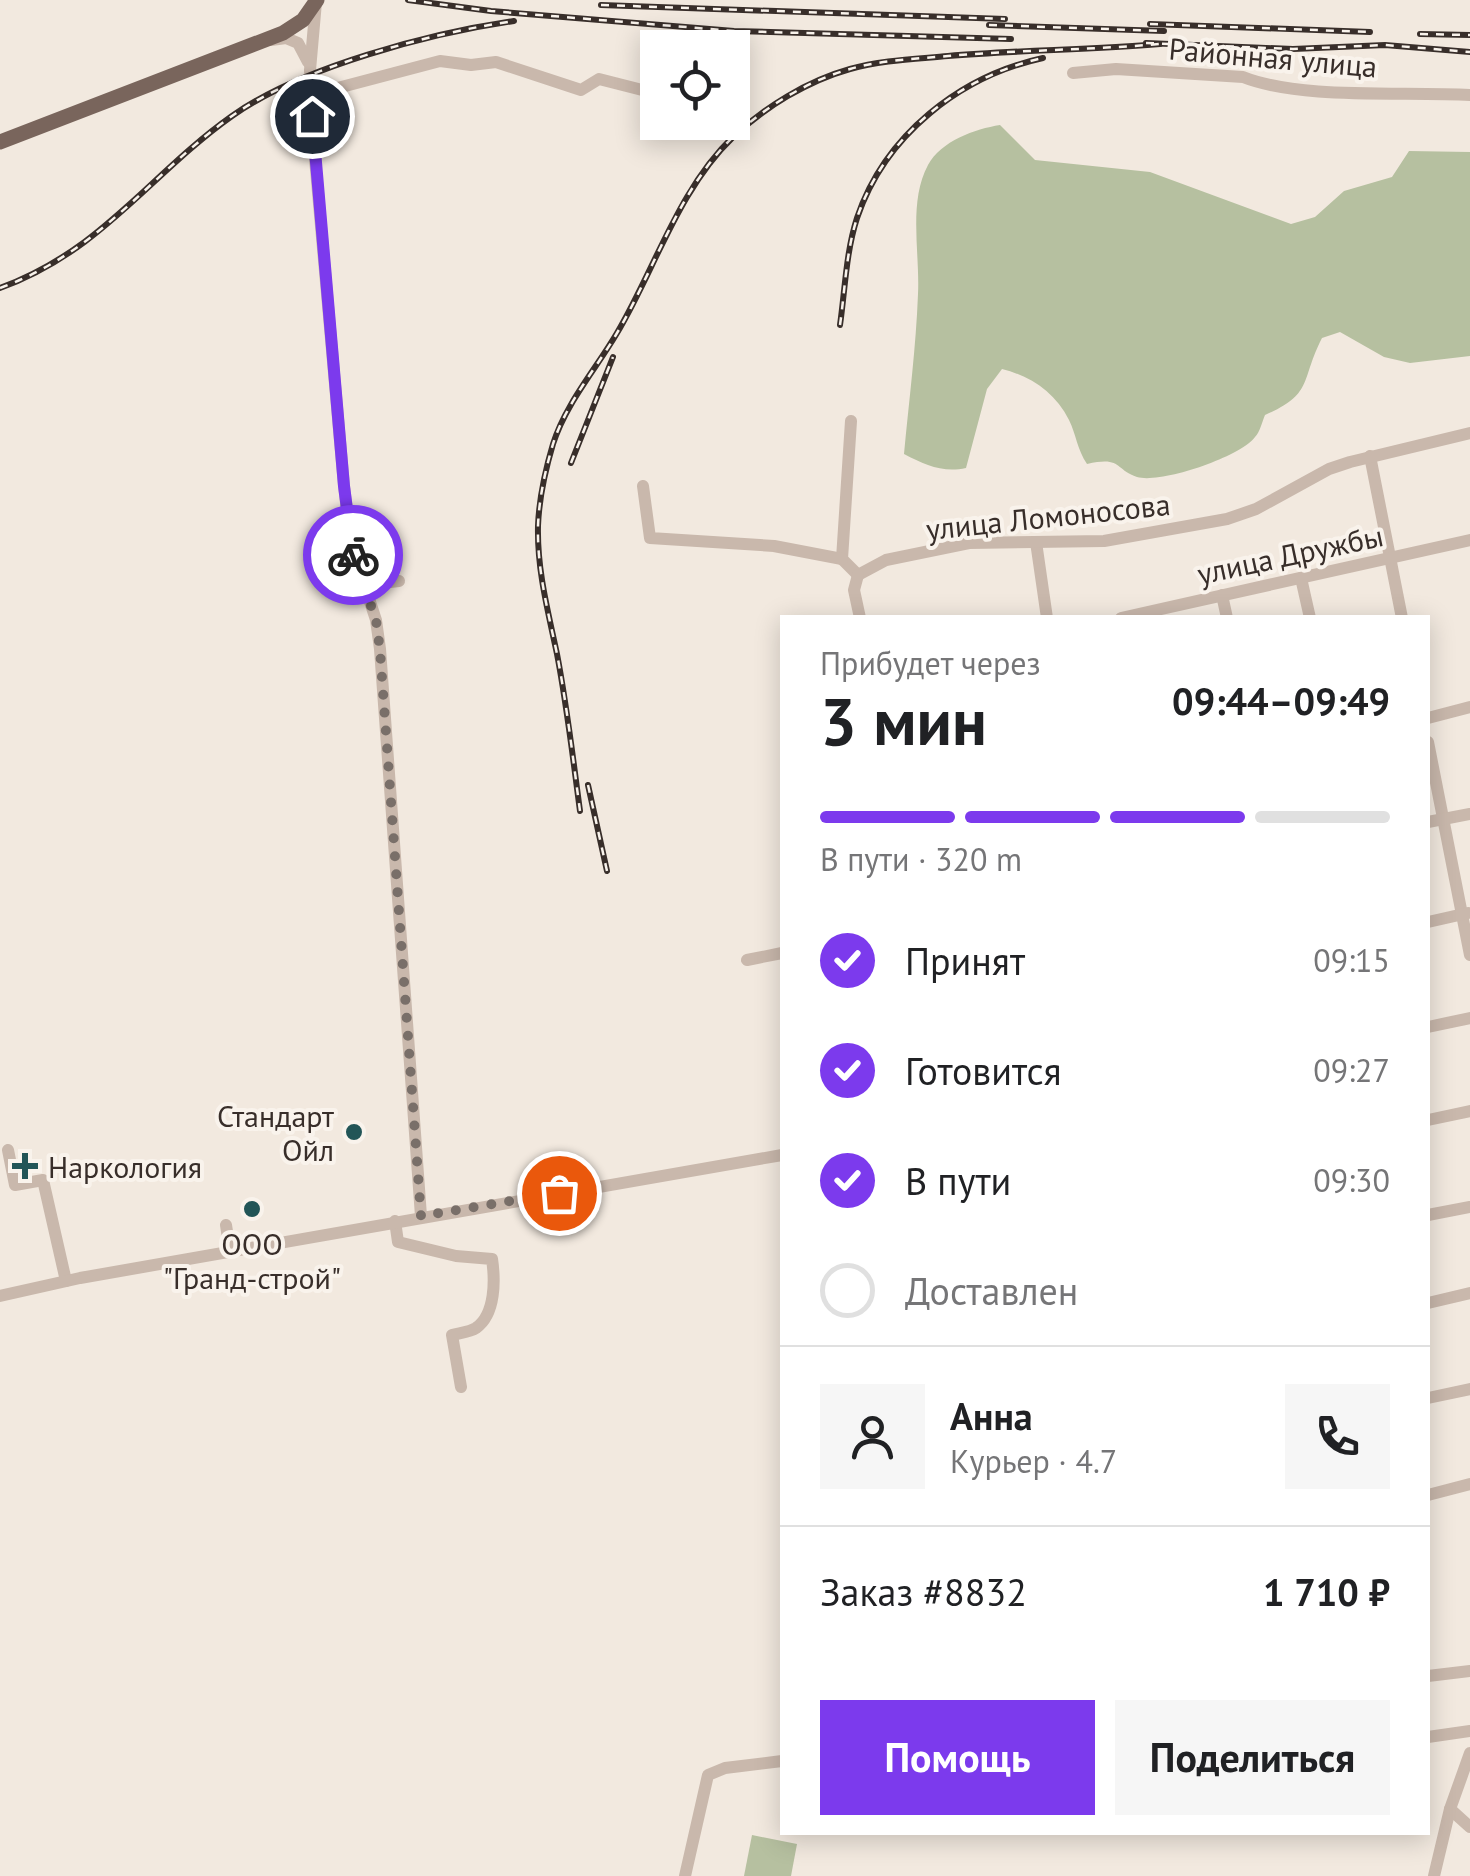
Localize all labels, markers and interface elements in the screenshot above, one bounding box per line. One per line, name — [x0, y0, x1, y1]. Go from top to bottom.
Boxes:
street label: Районная улица — [1167, 28, 1379, 86]
map controls — [640, 30, 750, 140]
button: locate — [640, 30, 750, 140]
pin — [270, 74, 355, 159]
icon: home — [285, 89, 340, 144]
street label: улица Ломоносова — [924, 484, 1172, 548]
courier — [303, 505, 403, 605]
street label: улица Дружбы — [1193, 515, 1387, 593]
icon: bike — [326, 528, 381, 583]
text: Прибудет через — [820, 642, 1041, 684]
text: 09:44–09:49 — [1172, 676, 1390, 725]
text: 3 мин — [820, 679, 987, 763]
text: В пути · 320 m — [820, 838, 1022, 880]
icon: check — [820, 933, 875, 988]
text: Принят — [905, 936, 1025, 985]
text: 09:15 — [1313, 939, 1390, 981]
icon: check — [820, 1043, 875, 1098]
text: Готовится — [905, 1046, 1062, 1095]
text: 09:27 — [1313, 1049, 1390, 1091]
place label: Стандарт Ойл — [217, 1096, 334, 1169]
marker: Стандарт Ойл — [343, 1121, 365, 1143]
place label: Наркология — [48, 1147, 202, 1186]
pin — [517, 1151, 602, 1236]
marker: Наркология — [12, 1153, 38, 1179]
icon: check — [820, 1153, 875, 1208]
text: В пути — [905, 1156, 1011, 1205]
text: 09:30 — [1313, 1159, 1390, 1201]
icon: bag — [532, 1166, 587, 1221]
marker: ООО "Гранд-строй" — [241, 1198, 263, 1220]
place label: ООО "Гранд-строй" — [163, 1224, 341, 1297]
text: Доставлен — [905, 1266, 1078, 1315]
button: person — [820, 1384, 925, 1489]
button: phone — [1285, 1384, 1390, 1489]
text: Анна — [950, 1391, 1033, 1440]
text: Курьер · 4.7 — [950, 1440, 1117, 1482]
text: Заказ #8832 — [820, 1567, 1027, 1616]
text: 1 710 ₽ — [1263, 1567, 1390, 1616]
button: Помощь — [820, 1700, 1095, 1815]
button: Поделиться — [1115, 1700, 1390, 1815]

